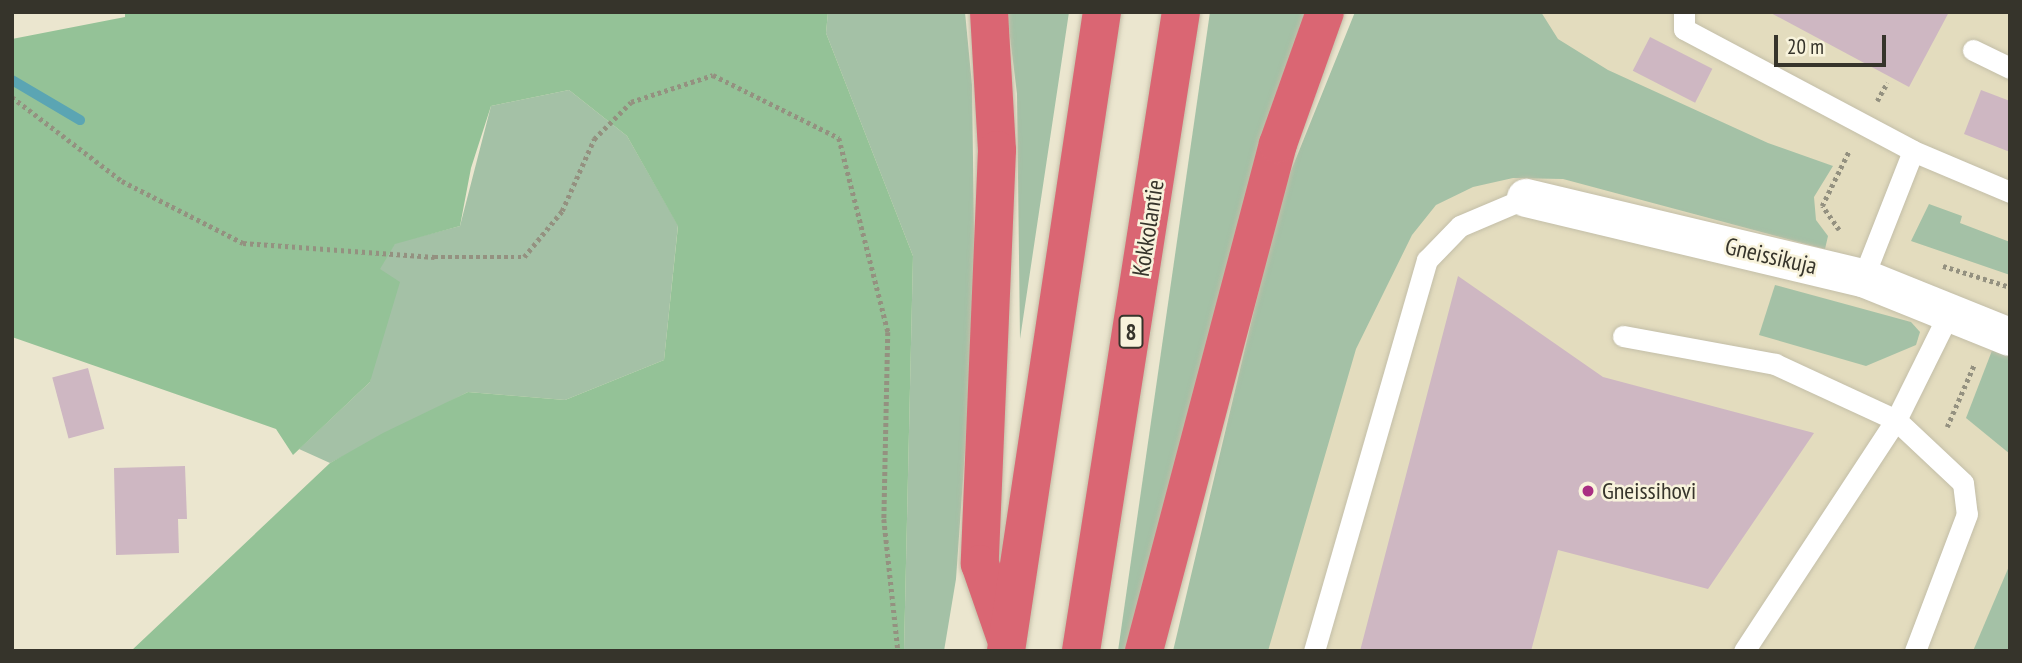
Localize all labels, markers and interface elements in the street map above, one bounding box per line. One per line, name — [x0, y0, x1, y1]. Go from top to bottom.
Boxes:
scale bar — [1777, 21, 1889, 65]
text: 20 m — [1787, 33, 1824, 60]
street label: Kokkolantie — [1126, 178, 1170, 278]
street label: Gneissikuja — [1722, 231, 1820, 281]
road number: 8 — [1117, 312, 1145, 352]
place label: Gneissihovi — [1602, 477, 1696, 505]
marker: Gneissihovi — [1580, 483, 1596, 499]

